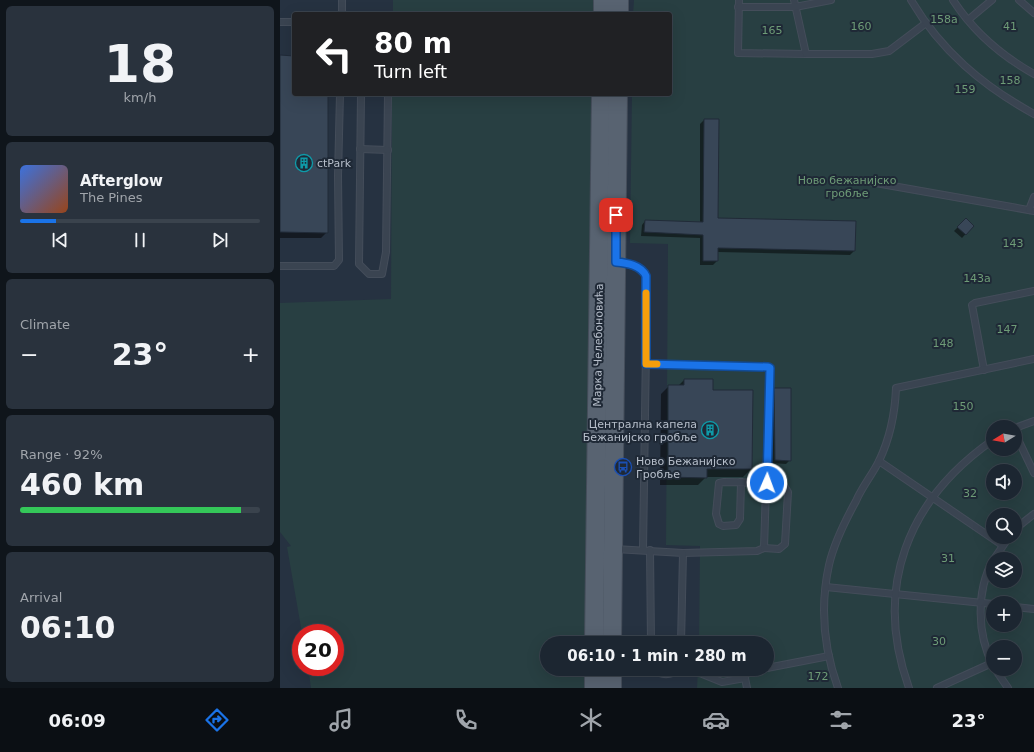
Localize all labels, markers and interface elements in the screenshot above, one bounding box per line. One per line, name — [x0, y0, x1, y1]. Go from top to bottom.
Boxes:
park label: 158a — [930, 13, 958, 26]
park label: 160 — [851, 20, 872, 33]
park label: 41 — [1003, 20, 1017, 33]
park label: 165 — [762, 24, 783, 37]
text: 80 m — [374, 27, 452, 60]
icon: left — [308, 28, 360, 80]
text: 18 — [104, 34, 176, 94]
text: Turn left — [374, 61, 447, 82]
park label: 158 — [1000, 74, 1021, 87]
park label: 159 — [955, 83, 976, 96]
text: km/h — [124, 90, 156, 105]
building icon: ctPark — [294, 153, 314, 173]
place label: ctPark — [317, 157, 352, 170]
text: Afterglow — [80, 172, 163, 190]
park label: Ново бежанијско гробље — [798, 174, 897, 200]
text: The Pines — [80, 190, 143, 205]
pin — [599, 198, 633, 232]
icon: arrive — [605, 204, 627, 226]
icon: previous — [49, 229, 71, 251]
icon: pause — [129, 229, 151, 251]
icon: next — [209, 229, 231, 251]
park label: 143 — [1003, 237, 1024, 250]
park label: 143a — [963, 272, 991, 285]
street label: Марка Челебоновића — [591, 283, 606, 407]
text: Climate — [20, 317, 70, 332]
park label: 147 — [997, 323, 1018, 336]
text: 23° — [112, 337, 168, 372]
park label: 148 — [933, 337, 954, 350]
text: − — [20, 342, 38, 367]
text: + — [242, 342, 260, 367]
park label: 150 — [953, 400, 974, 413]
place label: Централна капела Бежанијско гробље — [583, 418, 697, 444]
building icon: Централна капела Бежанијско гробље — [700, 420, 720, 440]
north arrow — [986, 420, 1022, 456]
map controls — [986, 420, 1022, 676]
text: Range · 92% — [20, 447, 103, 462]
place label: Ново Бежанијско Гробље — [636, 455, 736, 481]
bus stop icon: Ново Бежанијско Гробље — [613, 457, 633, 477]
position arrow — [746, 462, 788, 504]
button: sound — [986, 464, 1022, 500]
text: 460 km — [20, 467, 144, 502]
park label: 32 — [963, 487, 977, 500]
button: search — [986, 508, 1022, 544]
park label: 31 — [941, 552, 955, 565]
button: layers — [986, 552, 1022, 588]
text: Arrival — [20, 590, 62, 605]
button: + — [986, 596, 1022, 632]
text: 06:10 — [20, 610, 116, 645]
speed limit sign: 20 — [292, 624, 344, 676]
park label: 30 — [932, 635, 946, 648]
button: − — [986, 640, 1022, 676]
text: 06:10 · 1 min · 280 m — [567, 647, 747, 665]
park label: 172 — [808, 670, 829, 683]
icon: directions — [203, 706, 231, 734]
icon: music — [327, 706, 355, 734]
icon: phone — [452, 706, 480, 734]
icon: climate — [577, 706, 605, 734]
icon: car — [702, 706, 730, 734]
icon: filters — [827, 706, 855, 734]
text: 06:09 — [48, 710, 106, 731]
text: 23° — [952, 710, 986, 731]

